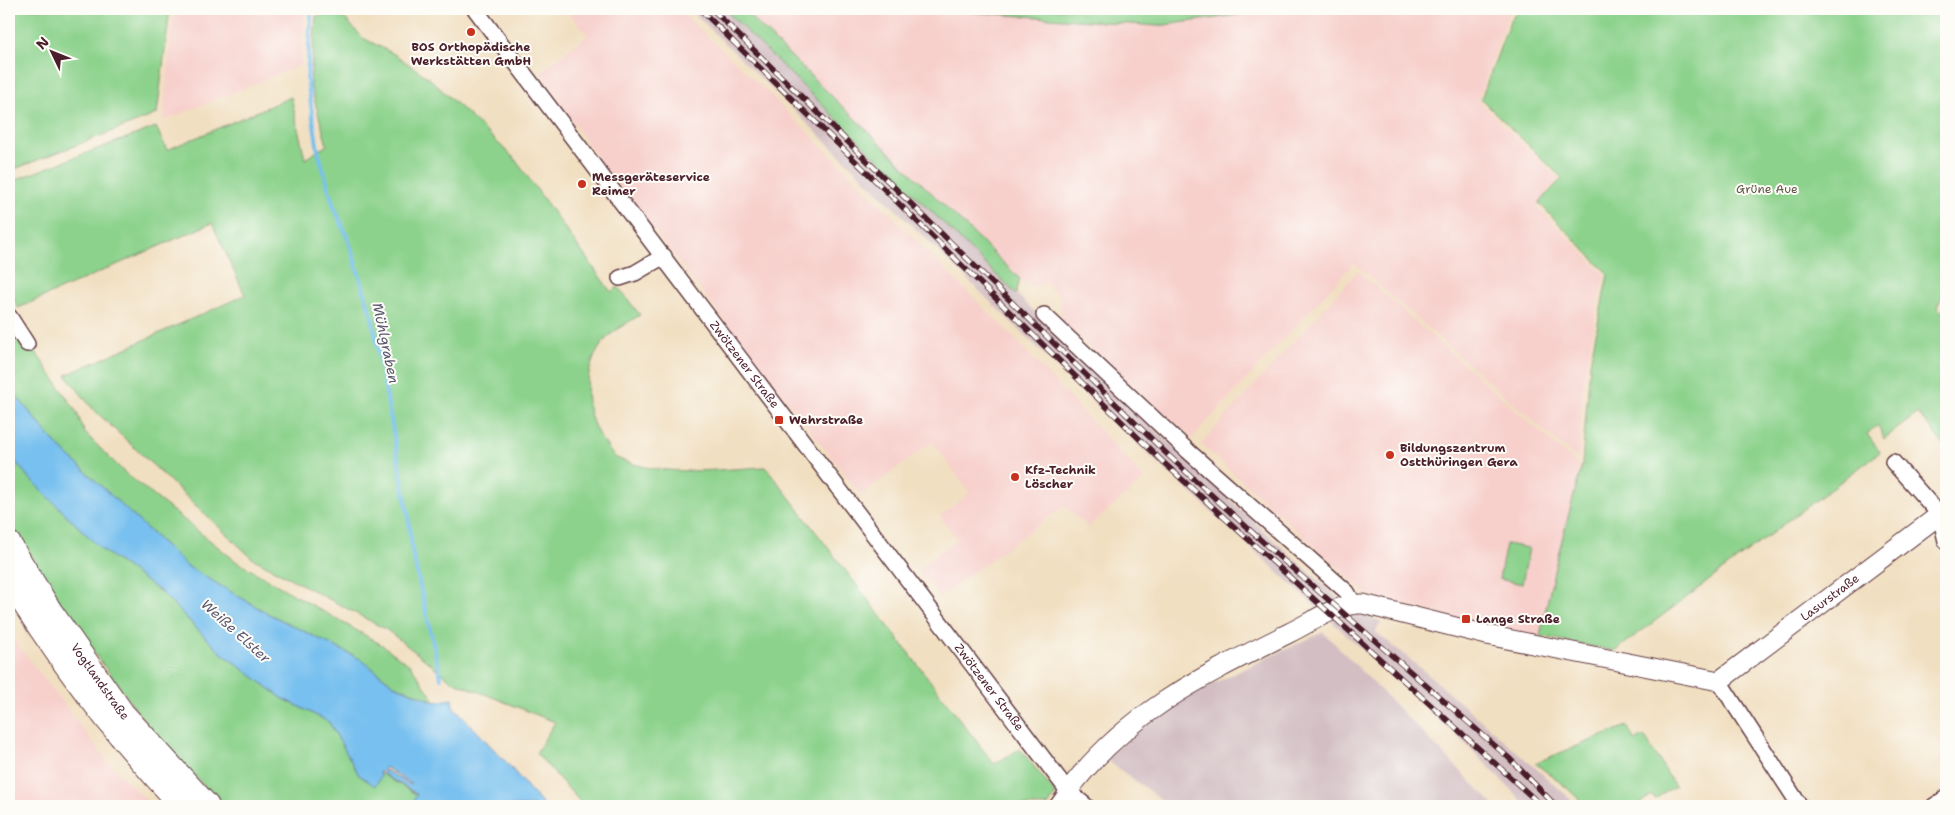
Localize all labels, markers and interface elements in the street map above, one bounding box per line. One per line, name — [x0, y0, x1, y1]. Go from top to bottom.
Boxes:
marker: BOS Orthopädische Werkstätten GmbH — [465, 26, 477, 38]
north arrow — [28, 28, 78, 78]
text: N — [32, 33, 53, 53]
place label: BOS Orthopädische Werkstätten GmbH — [411, 39, 531, 69]
place label: Messgeräteservice Reimer — [592, 169, 710, 199]
marker: Messgeräteservice Reimer — [576, 178, 588, 190]
park label: Grüne Aue — [1736, 181, 1798, 197]
water label: Mühlgraben — [369, 301, 403, 385]
street label: Zwötzener Straße — [706, 317, 783, 411]
place label: Wehrstraße — [789, 412, 863, 428]
marker: Wehrstraße — [773, 414, 785, 426]
place label: Bildungszentrum Ostthüringen Gera — [1400, 440, 1518, 470]
marker: Bildungszentrum Ostthüringen Gera — [1384, 449, 1396, 461]
place label: Kfz-Technik Löscher — [1025, 462, 1096, 492]
marker: Kfz-Technik Löscher — [1009, 471, 1021, 483]
street label: Lasurstraße — [1797, 570, 1863, 625]
water label: Weiße Elster — [198, 595, 275, 667]
place label: Lange Straße — [1476, 611, 1560, 627]
marker: Lange Straße — [1460, 613, 1472, 625]
street label: Vogtlandstraße — [67, 640, 133, 724]
street label: Zwötzener Straße — [951, 640, 1028, 734]

